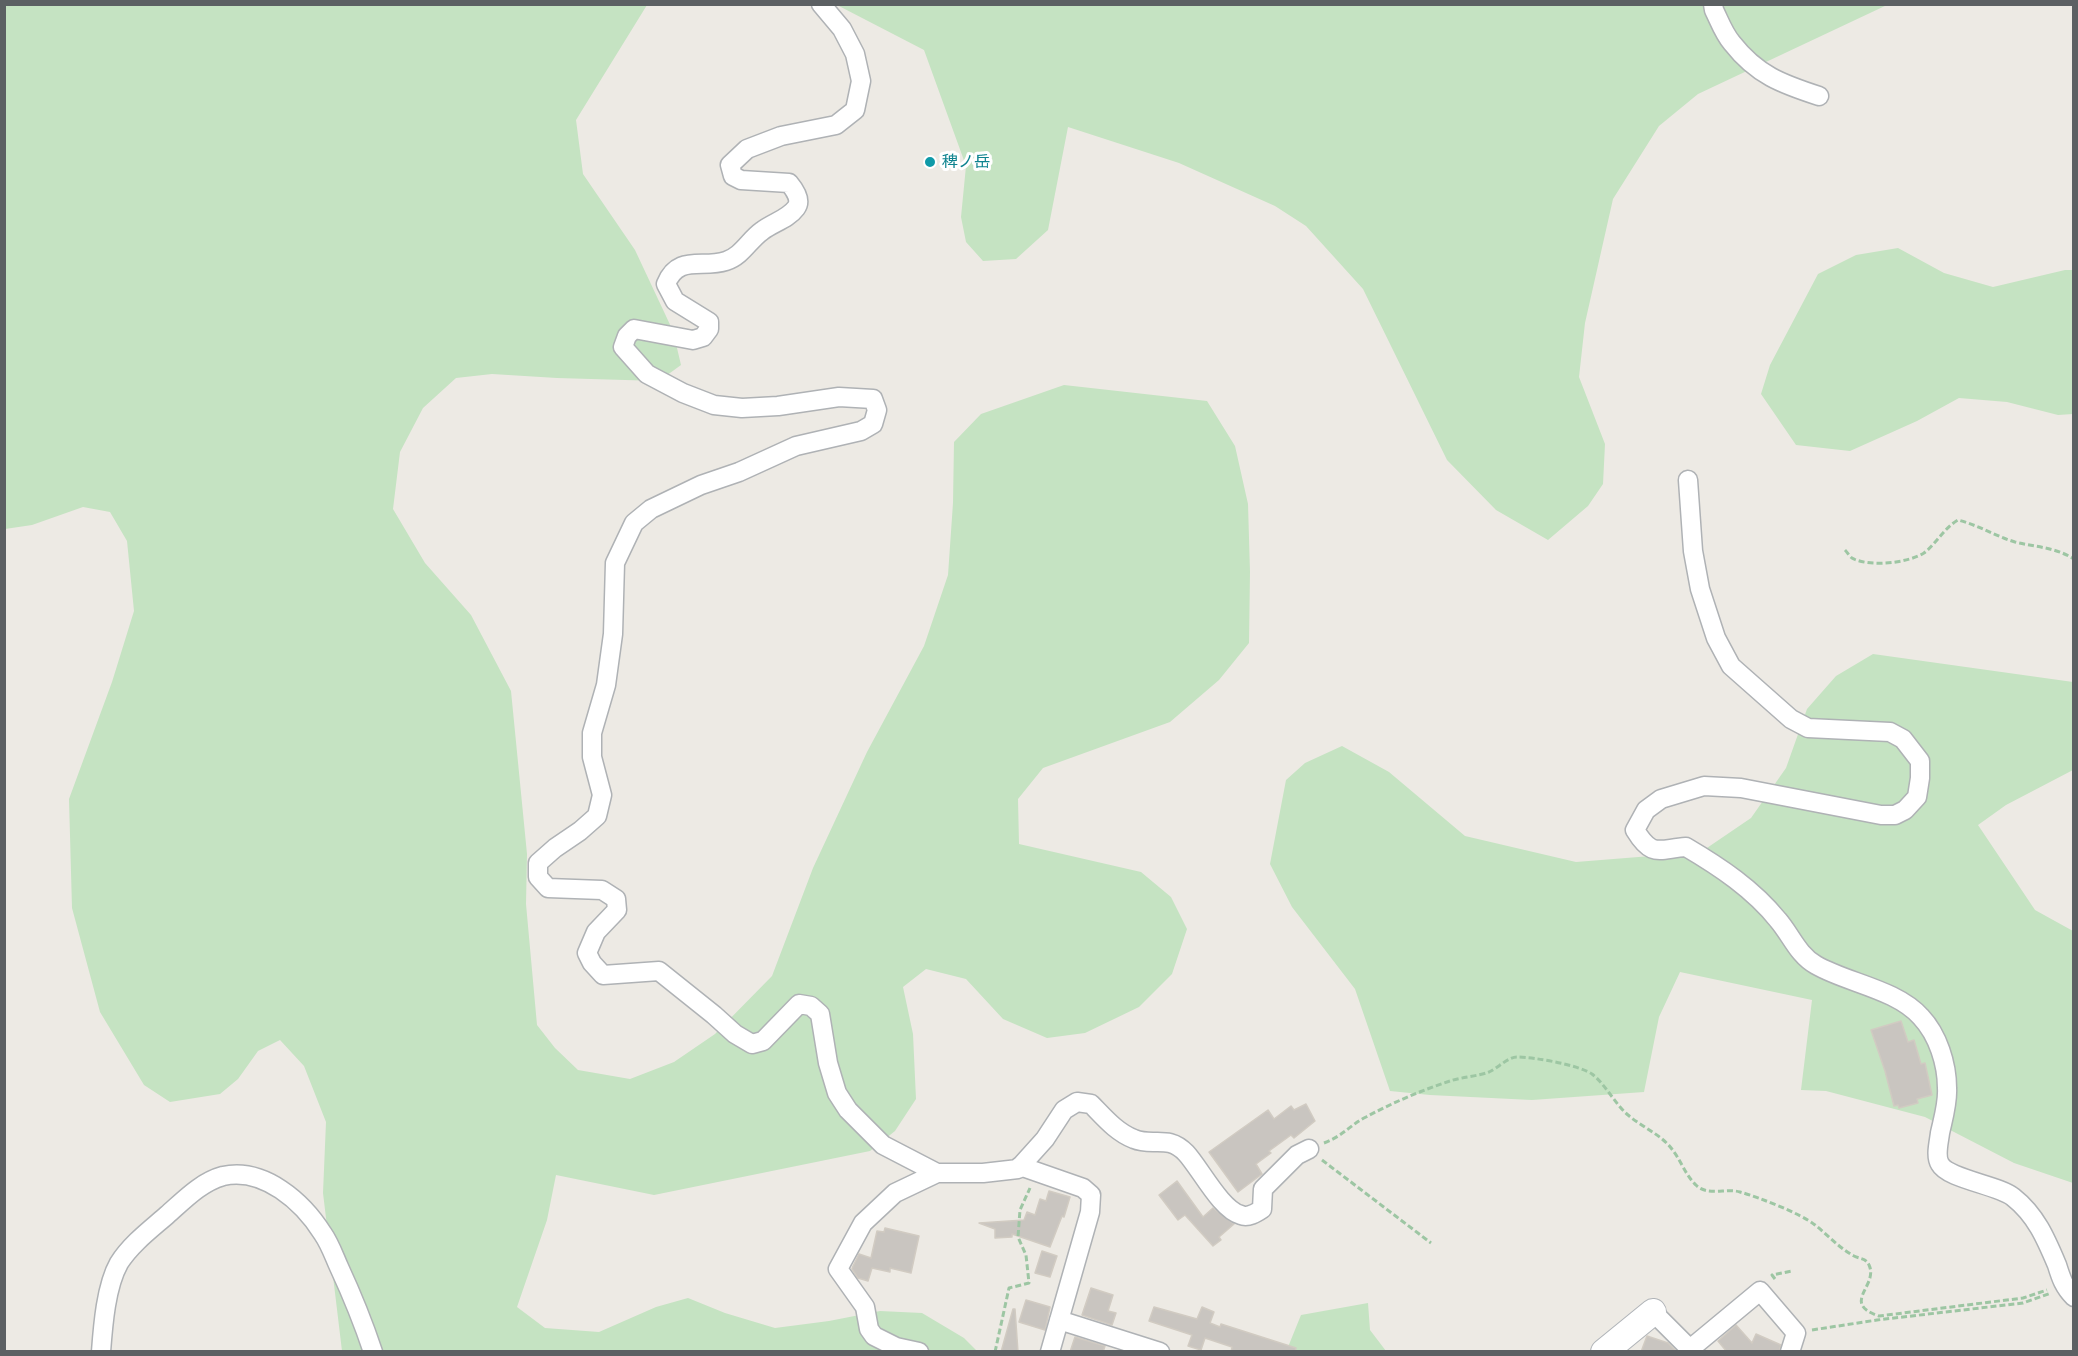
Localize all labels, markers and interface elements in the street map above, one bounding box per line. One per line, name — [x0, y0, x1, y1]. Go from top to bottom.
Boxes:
place label: 稗ノ岳 — [942, 152, 990, 172]
marker: 稗ノ岳 — [923, 155, 937, 169]

